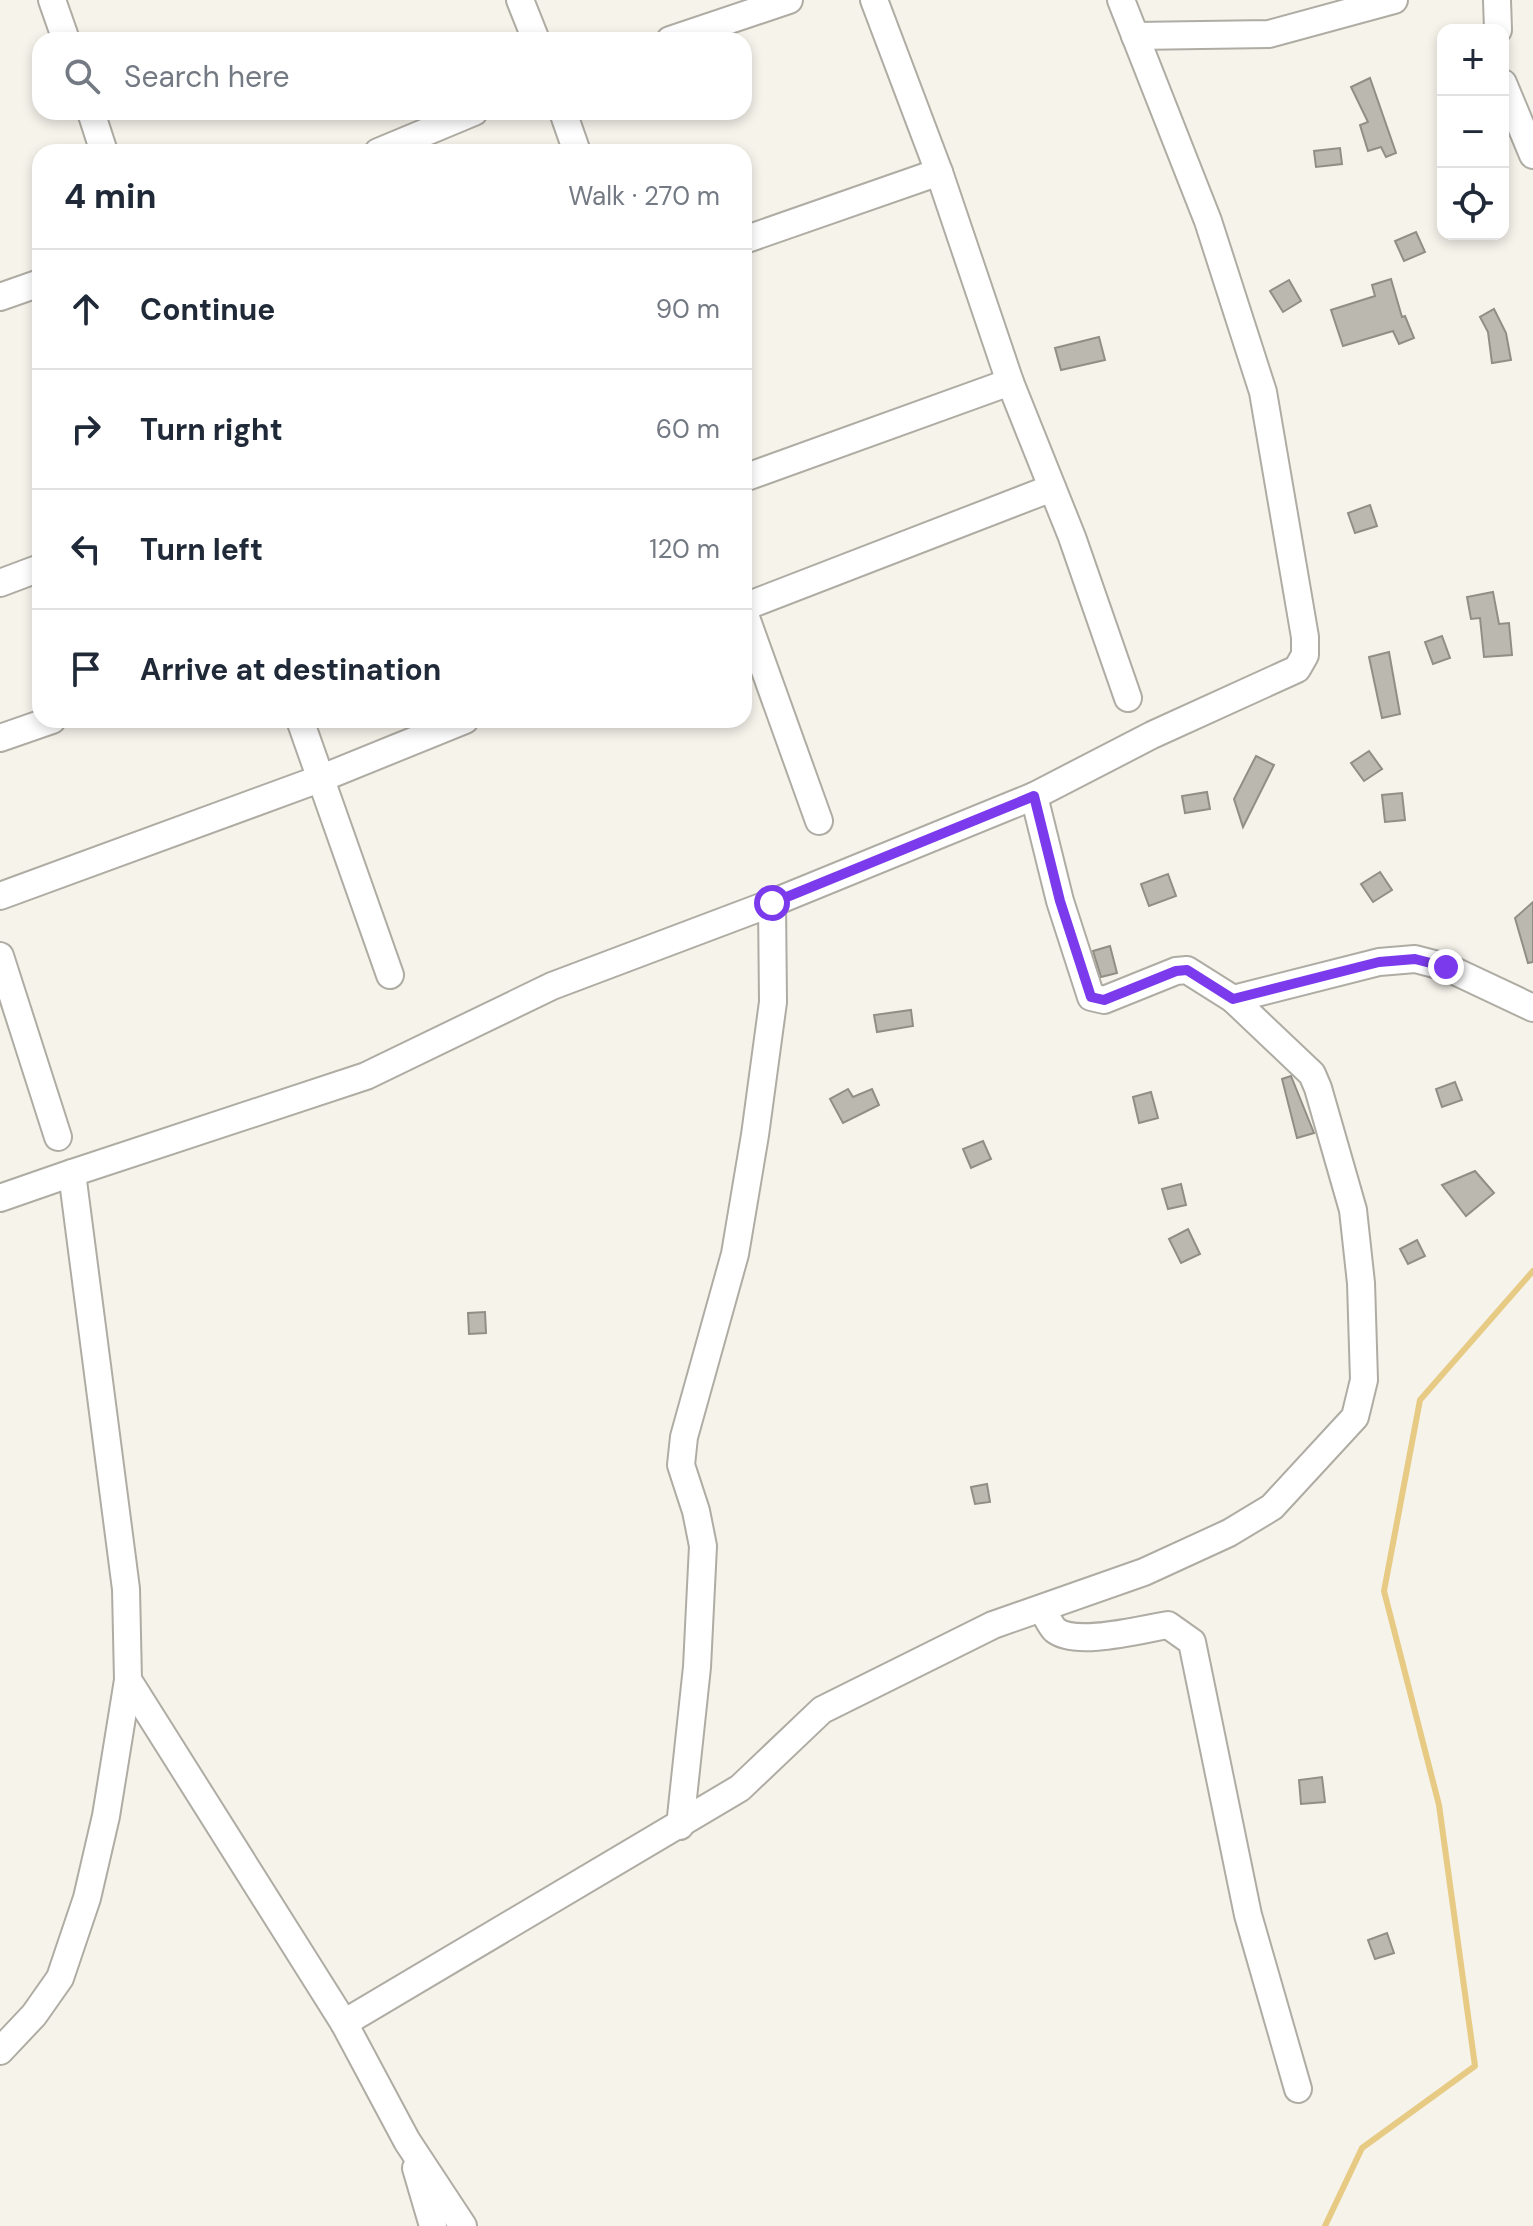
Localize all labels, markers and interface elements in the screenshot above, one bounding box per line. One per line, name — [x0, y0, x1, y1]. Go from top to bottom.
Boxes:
map controls — [1437, 24, 1509, 240]
button: + — [1437, 24, 1509, 96]
search box — [32, 32, 752, 120]
icon: search — [60, 54, 104, 98]
text: Search here — [124, 57, 290, 96]
button: − — [1437, 96, 1509, 168]
button: locate — [1437, 168, 1509, 240]
text: 4 min — [64, 174, 156, 219]
text: Walk · 270 m — [568, 179, 720, 213]
icon: ahead — [64, 287, 108, 331]
text: Continue — [140, 290, 275, 329]
text: 90 m — [656, 292, 720, 326]
icon: right — [64, 407, 108, 451]
text: Turn right — [140, 410, 283, 449]
text: 60 m — [656, 412, 720, 446]
icon: left — [64, 527, 108, 571]
text: Turn left — [140, 530, 263, 569]
text: 120 m — [649, 532, 720, 566]
icon: arrive — [64, 647, 108, 691]
text: Arrive at destination — [140, 650, 441, 689]
route start — [754, 885, 790, 921]
route end — [1428, 949, 1464, 985]

